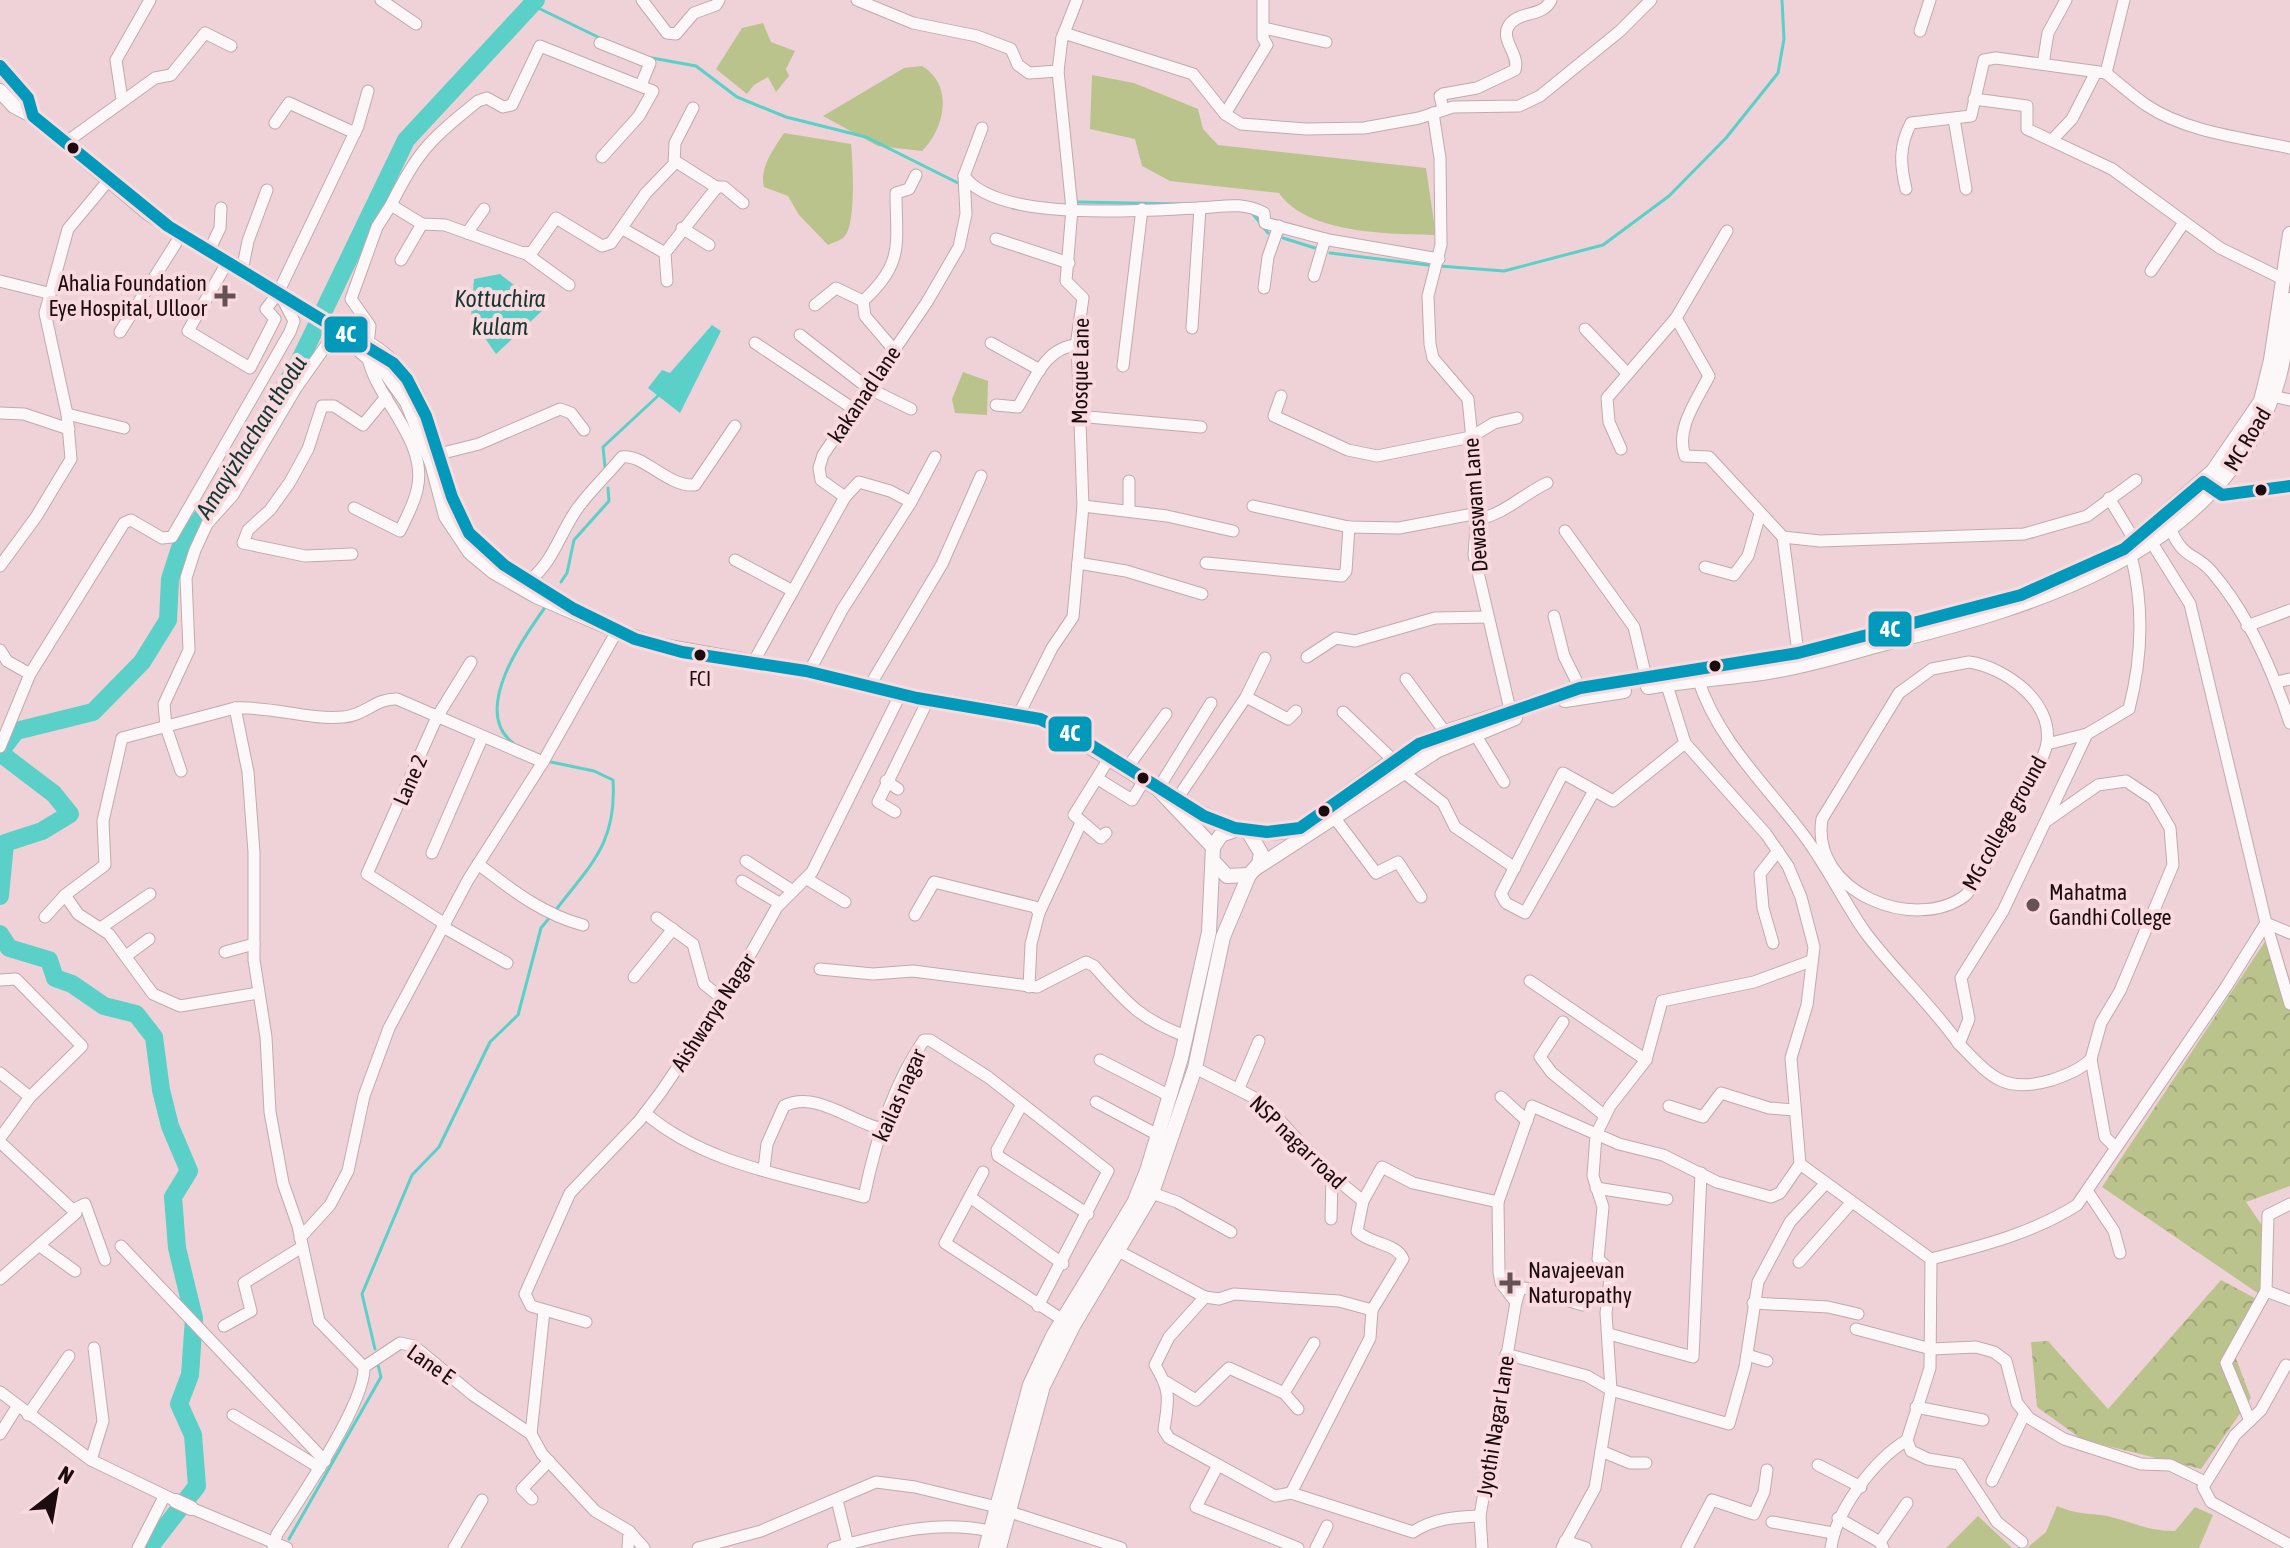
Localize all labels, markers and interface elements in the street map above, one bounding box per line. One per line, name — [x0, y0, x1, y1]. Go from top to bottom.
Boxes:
unlabelled marker — [65, 140, 81, 156]
place label: Ahalia Foundation Eye Hospital, Ulloor — [48, 270, 208, 321]
marker: Ahalia Foundation Eye Hospital, Ulloor — [214, 285, 236, 307]
water label: Kottuchira kulam — [454, 285, 546, 340]
line badge: 4C — [323, 315, 369, 354]
street label: Mosque Lane — [1066, 318, 1094, 424]
text: 4C — [335, 321, 356, 347]
street label: kakanad lane — [822, 341, 906, 447]
water label: Amayizhachan thodu — [190, 350, 312, 524]
street label: MC Road — [2218, 402, 2276, 476]
street label: Dewaswam Lane — [1457, 437, 1493, 573]
unlabelled marker — [2253, 482, 2269, 498]
line badge: 4C — [1867, 610, 1913, 648]
text: 4C — [1879, 616, 1900, 642]
marker: FCI — [692, 647, 708, 663]
unlabelled marker — [1707, 658, 1723, 674]
place label: FCI — [689, 667, 711, 690]
line badge: 4C — [1047, 715, 1093, 753]
text: 4C — [1059, 720, 1080, 746]
street label: Lane 2 — [387, 751, 433, 809]
street label: MG college ground — [1956, 751, 2052, 895]
unlabelled marker — [1135, 770, 1151, 786]
unlabelled marker — [1316, 803, 1332, 819]
place label: Mahatma Gandhi College — [2049, 879, 2171, 930]
marker: Mahatma Gandhi College — [2024, 896, 2042, 914]
street label: Aishwarya Nagar — [665, 948, 761, 1076]
street label: kailas nagar — [867, 1044, 931, 1145]
street label: NSP nagar road — [1245, 1090, 1351, 1194]
place label: Navajeevan Naturopathy — [1528, 1257, 1632, 1308]
marker: Navajeevan Naturopathy — [1499, 1272, 1521, 1294]
street label: Lane E — [402, 1338, 460, 1390]
street label: Jyothi Nagar Lane — [1471, 1353, 1519, 1498]
north arrow — [16, 1452, 96, 1532]
text: N — [54, 1460, 79, 1489]

